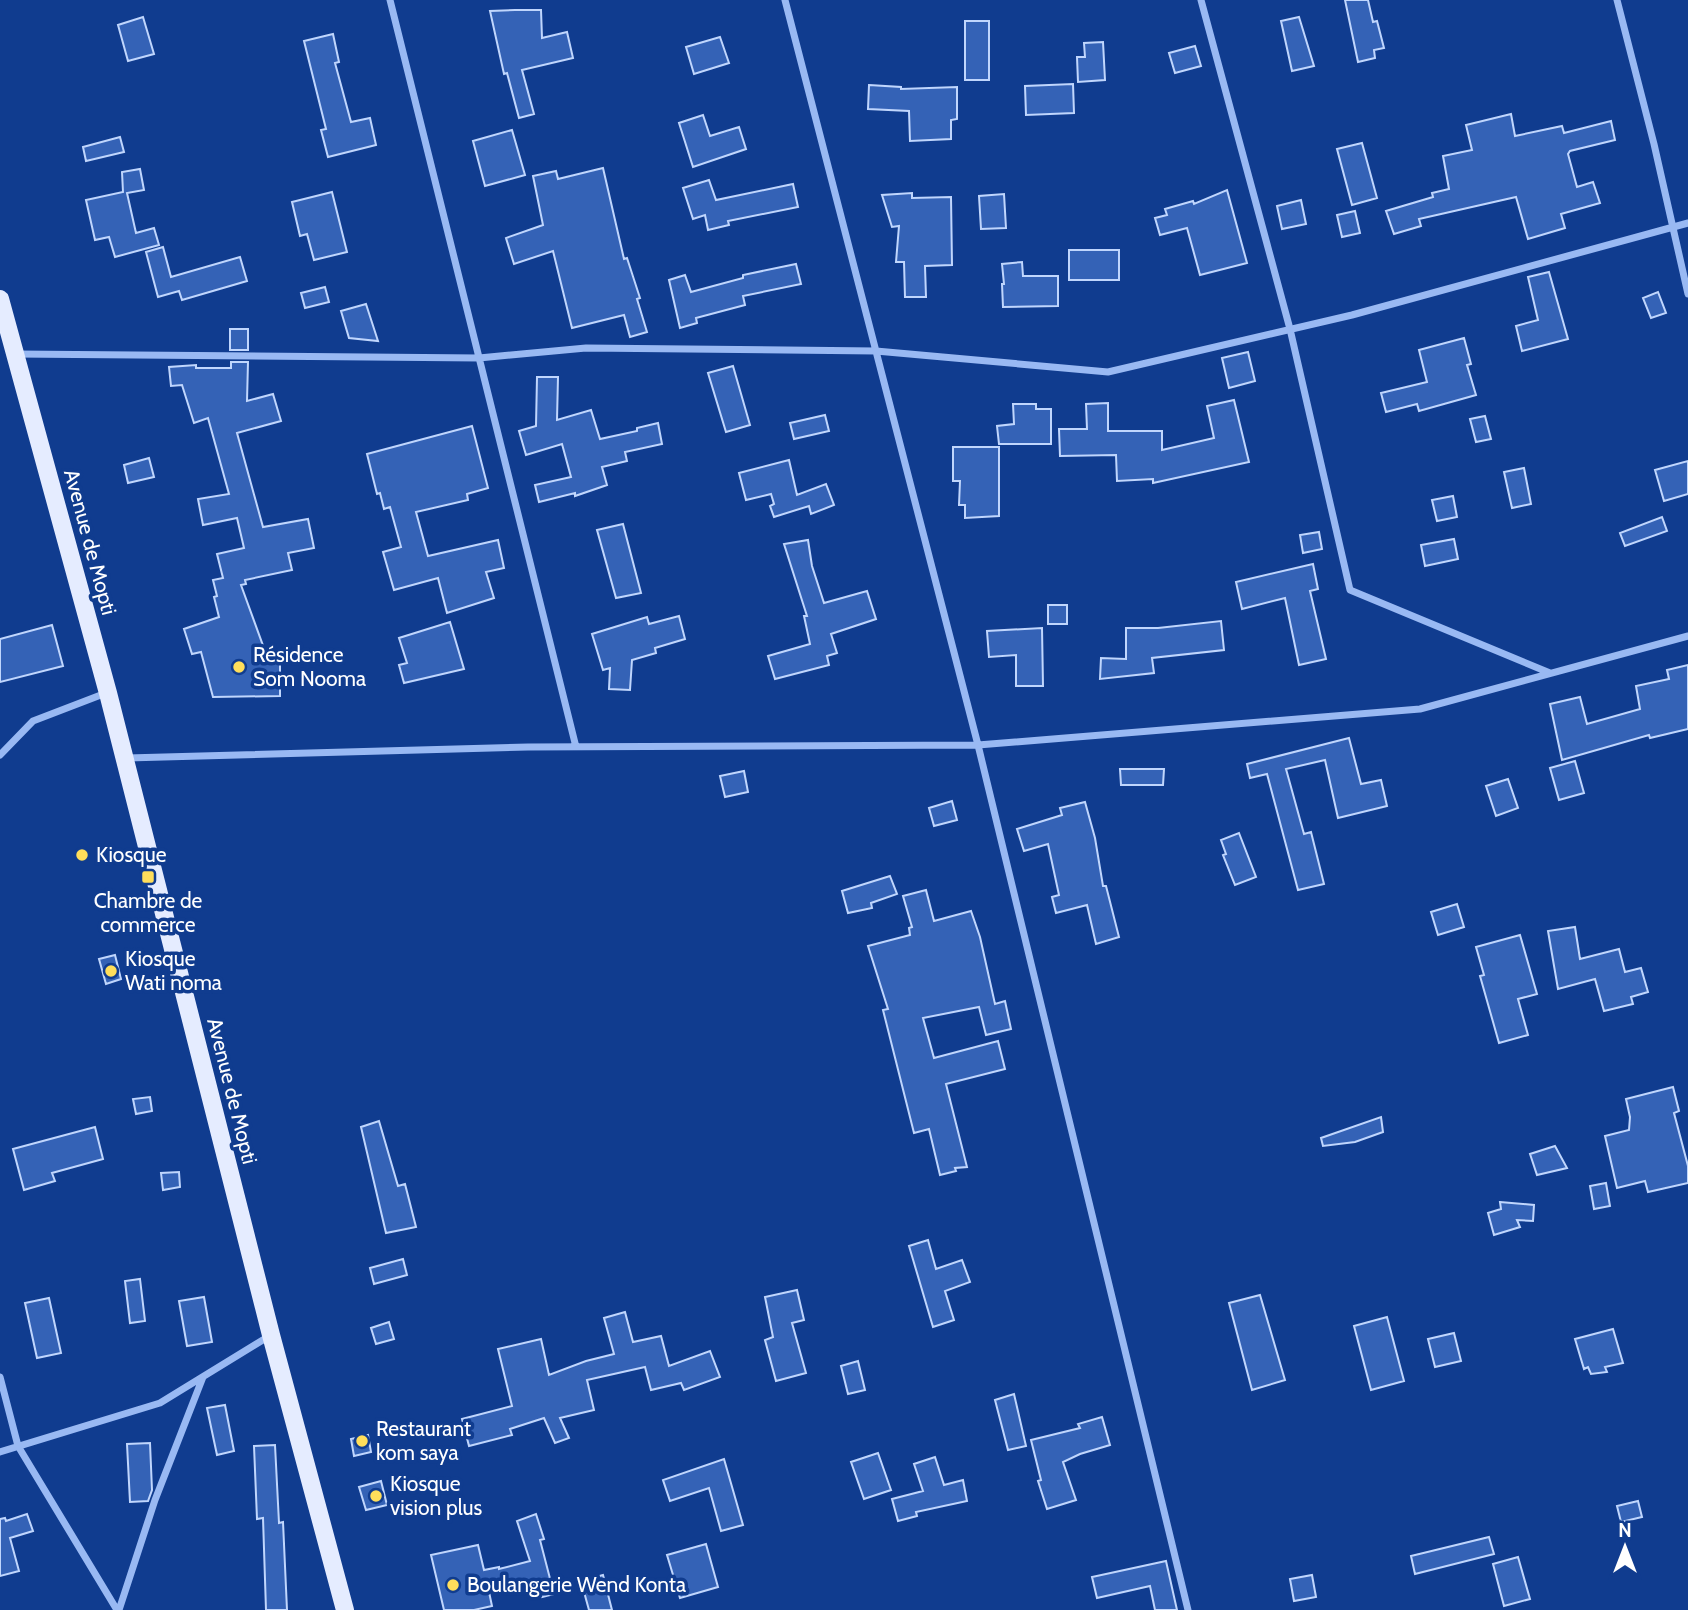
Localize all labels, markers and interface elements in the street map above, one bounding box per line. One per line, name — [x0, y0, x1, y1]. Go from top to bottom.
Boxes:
street label: Avenue de Mopti — [59, 466, 122, 617]
place label: Résidence Som Nooma — [253, 642, 366, 691]
marker: Résidence Som Nooma — [231, 659, 247, 675]
place label: Kiosque — [96, 842, 167, 867]
marker: Kiosque — [74, 847, 90, 863]
marker: Chambre de commerce — [140, 869, 156, 885]
place label: Chambre de commerce — [94, 888, 203, 937]
place label: Kiosque Wati noma — [125, 946, 222, 995]
marker: Kiosque Wati noma — [103, 963, 119, 979]
street label: Avenue de Mopti — [202, 1015, 263, 1167]
place label: Restaurant kom saya — [376, 1416, 471, 1465]
marker: Restaurant kom saya — [354, 1433, 370, 1449]
place label: Kiosque vision plus — [390, 1471, 483, 1520]
marker: Kiosque vision plus — [368, 1488, 384, 1504]
north arrow — [1590, 1512, 1660, 1582]
text: N — [1618, 1519, 1632, 1542]
place label: Boulangerie Wend Konta — [467, 1572, 686, 1597]
marker: Boulangerie Wend Konta — [445, 1577, 461, 1593]

